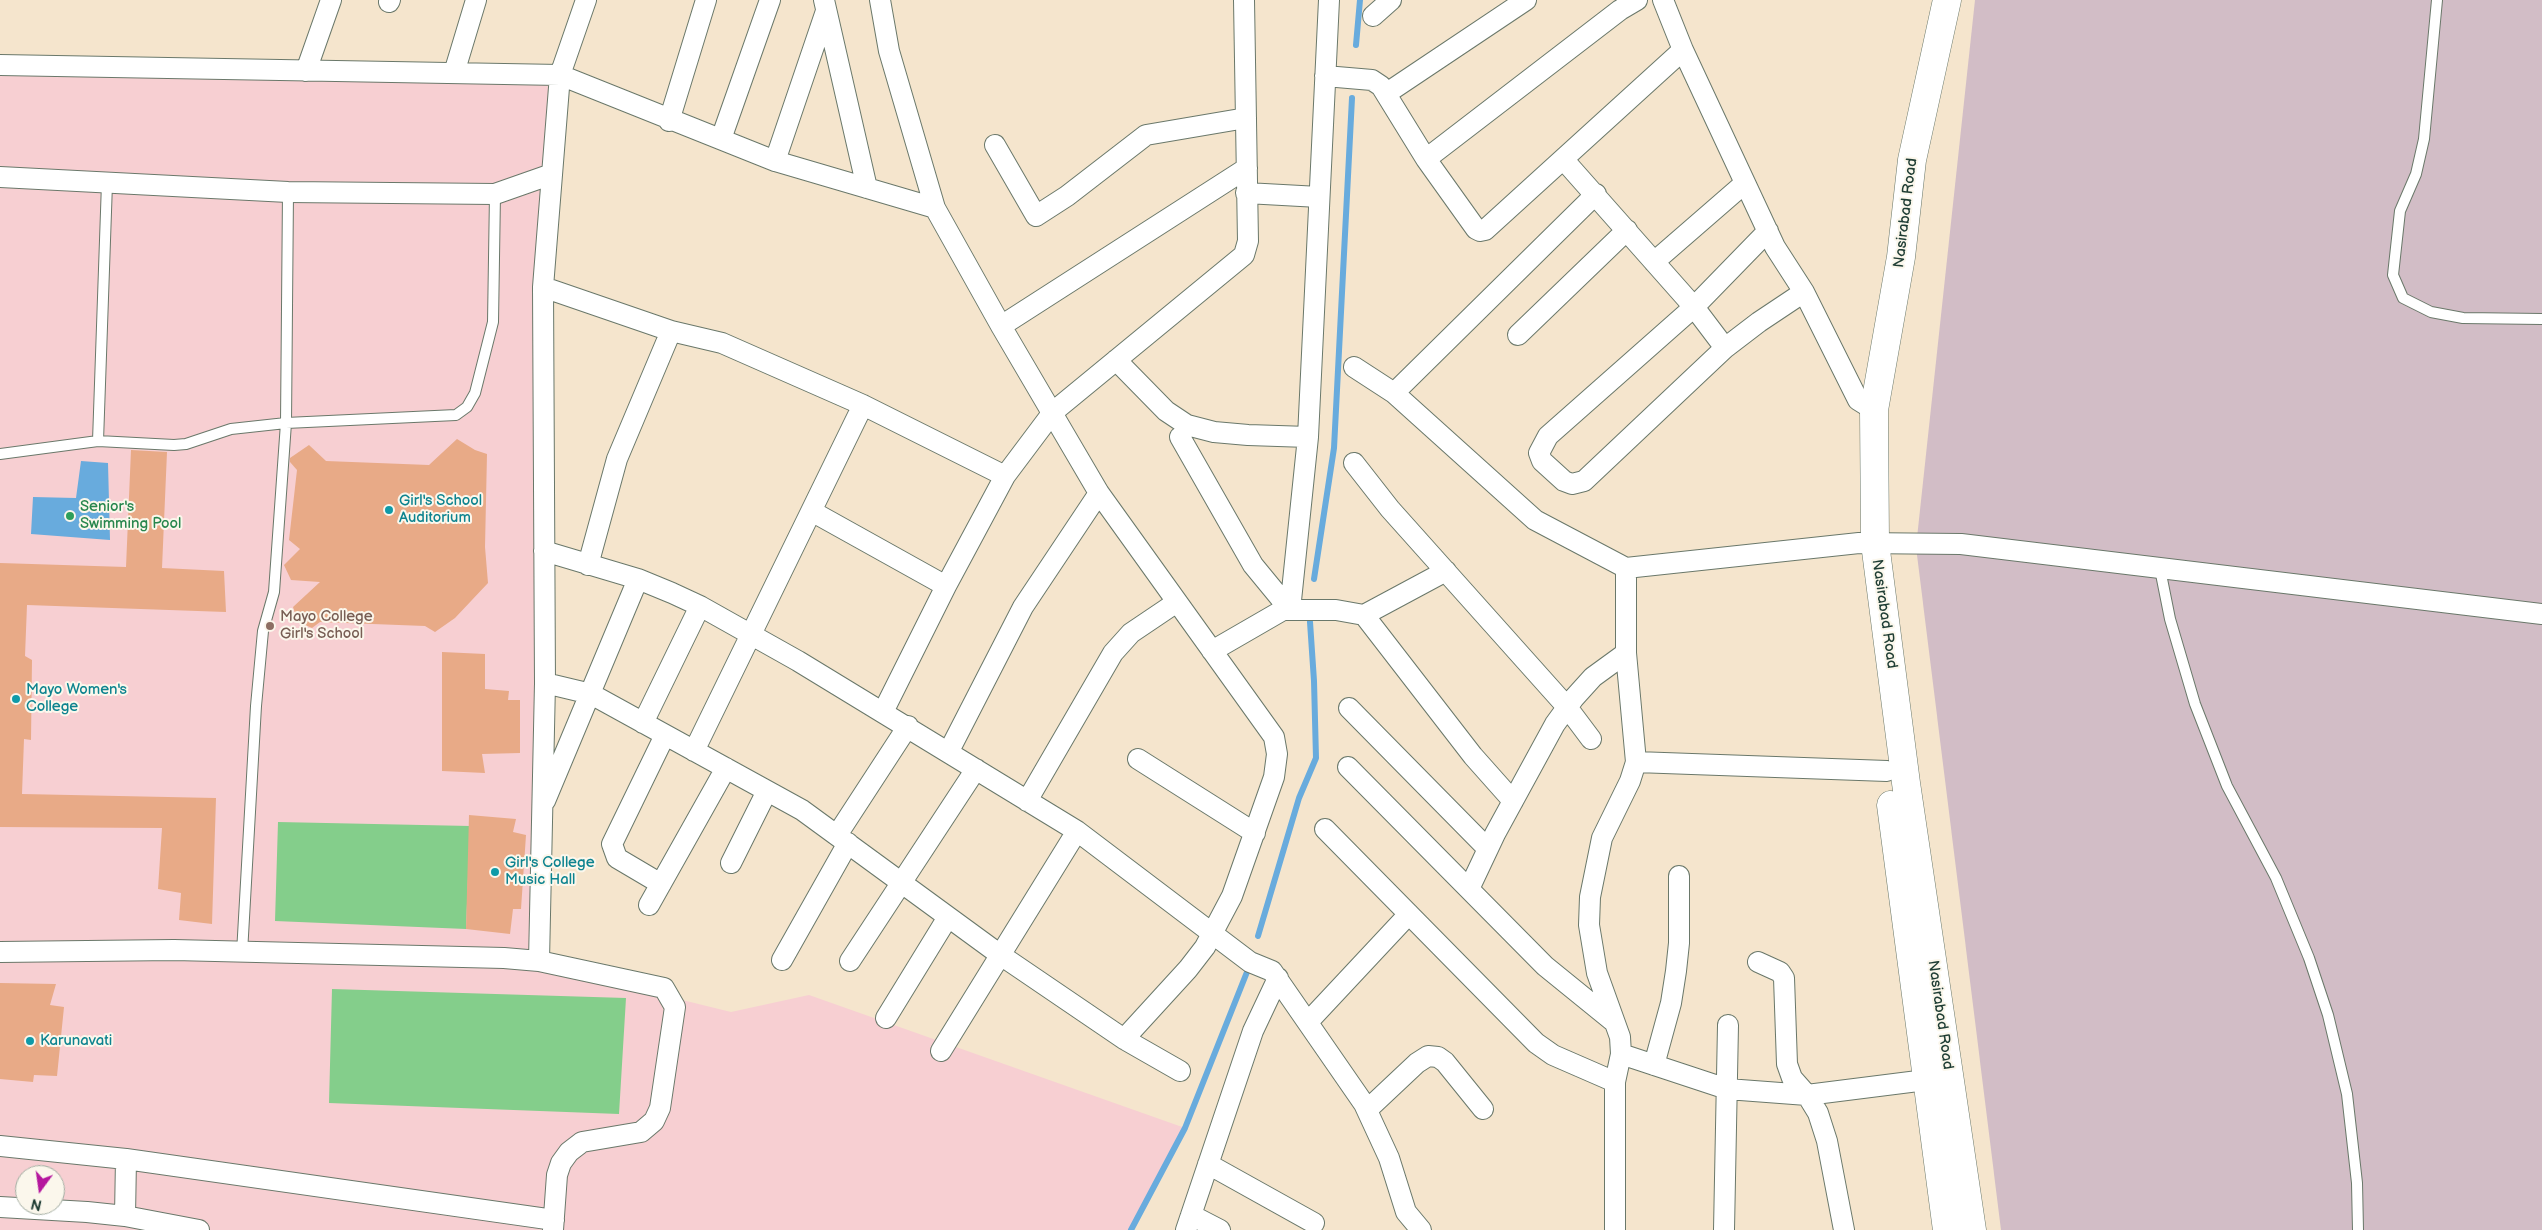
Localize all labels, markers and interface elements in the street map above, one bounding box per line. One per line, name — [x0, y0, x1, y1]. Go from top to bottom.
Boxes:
street label: Nasirabad Road — [1890, 157, 1922, 269]
place label: Girl's School Auditorium — [399, 492, 482, 527]
place label: Senior's Swimming Pool — [80, 498, 181, 533]
marker: Girl's School Auditorium — [383, 504, 395, 516]
marker: Senior's Swimming Pool — [64, 510, 76, 522]
street label: Nasirabad Road — [1867, 558, 1901, 670]
place label: Mayo College Girl's School — [280, 608, 373, 643]
marker: Mayo College Girl's School — [264, 620, 276, 632]
place label: Mayo Women's College — [26, 681, 127, 716]
marker: Mayo Women's College — [10, 693, 22, 705]
place label: Girl's College Music Hall — [505, 854, 595, 889]
marker: Girl's College Music Hall — [489, 866, 501, 878]
street label: Nasirabad Road — [1923, 959, 1957, 1071]
place label: Karunavati — [40, 1032, 112, 1050]
marker: Karunavati — [24, 1035, 36, 1047]
north arrow — [15, 1165, 65, 1215]
text: N — [29, 1195, 44, 1214]

